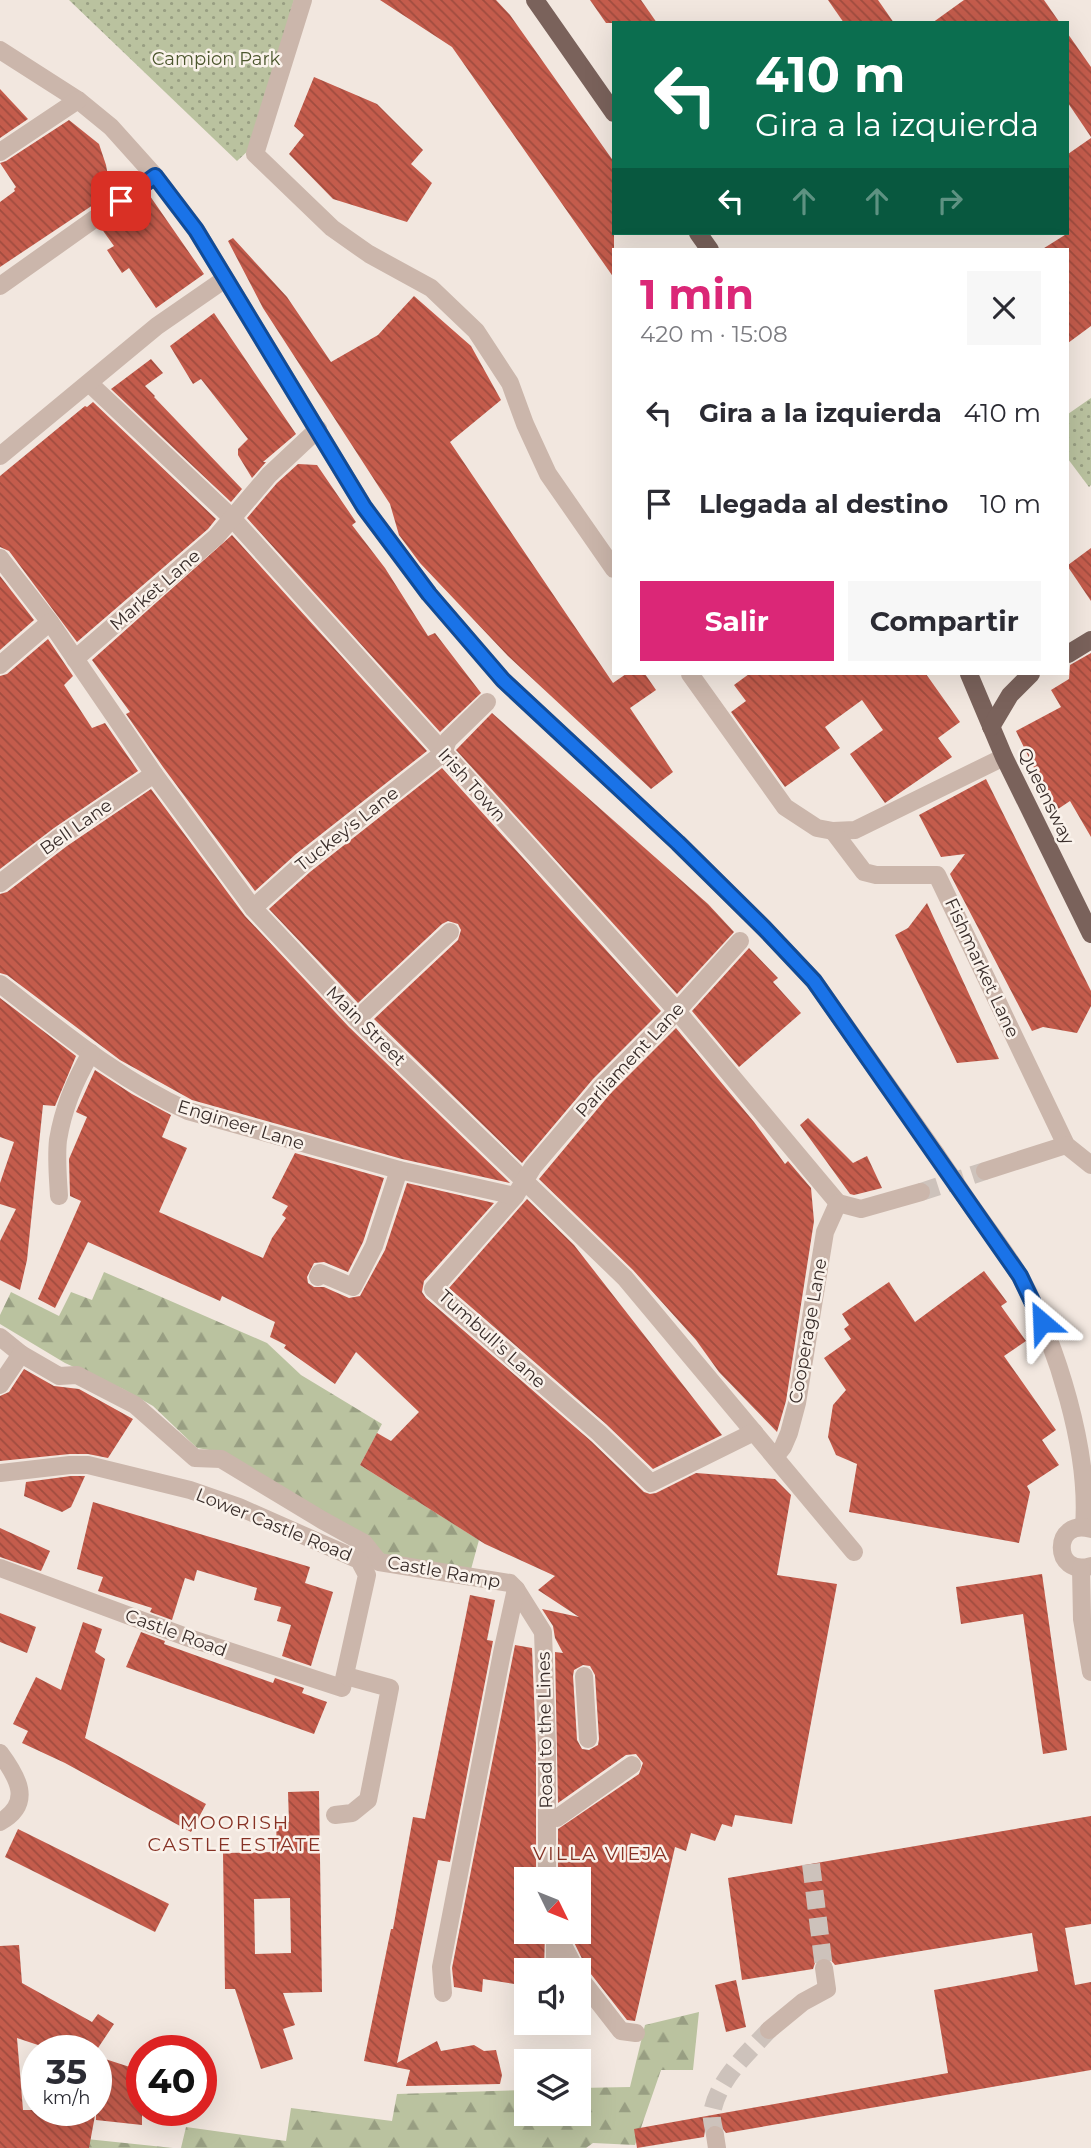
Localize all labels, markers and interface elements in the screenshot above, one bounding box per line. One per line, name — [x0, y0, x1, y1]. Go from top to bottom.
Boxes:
text: 410 m — [755, 45, 905, 104]
park label: Campion Park — [152, 48, 281, 70]
icon: left — [640, 49, 731, 140]
text: Gira a la izquierda — [755, 105, 1039, 144]
pin — [91, 171, 151, 231]
icon: arrive — [102, 182, 140, 220]
icon: left — [712, 182, 750, 220]
icon: ahead — [785, 182, 823, 220]
icon: ahead — [858, 182, 896, 220]
icon: right — [931, 182, 969, 220]
text: 1 min — [640, 268, 754, 320]
button: close — [967, 271, 1041, 345]
text: 420 m · 15:08 — [640, 320, 788, 348]
icon: left — [640, 394, 678, 432]
text: Gira a la izquierda — [699, 397, 942, 429]
text: 410 m — [963, 397, 1041, 429]
icon: arrive — [640, 485, 678, 523]
text: Llegada al destino — [699, 488, 948, 520]
text: 10 m — [980, 488, 1041, 520]
street label: Market Lane — [105, 545, 205, 635]
button: Salir — [640, 581, 834, 661]
button: Compartir — [848, 581, 1041, 661]
street label: Irish Town — [433, 744, 511, 826]
street label: Queensway — [1013, 744, 1079, 848]
street label: Tuckey's Lane — [291, 782, 403, 876]
street label: Bell Lane — [36, 794, 116, 860]
street label: Fishmarket Lane — [940, 895, 1024, 1041]
street label: Main Street — [321, 981, 411, 1071]
street label: Parliament Lane — [571, 998, 689, 1122]
street label: Engineer Lane — [175, 1095, 307, 1155]
street label: Cooperage Lane — [784, 1256, 832, 1405]
street label: Tumbull's Lane — [434, 1285, 550, 1393]
position arrow — [1005, 1285, 1079, 1359]
street label: Lower Castle Road — [193, 1484, 355, 1566]
street label: Castle Ramp — [386, 1551, 502, 1593]
street label: Castle Road — [122, 1604, 230, 1662]
street label: Road to the Lines — [533, 1651, 557, 1809]
district label: MOORISH CASTLE ESTATE — [147, 1811, 323, 1856]
district label: VILLA VIEJA — [533, 1842, 669, 1865]
north arrow — [514, 1867, 592, 1944]
map controls — [514, 1867, 591, 2126]
button: sound — [514, 1958, 591, 2035]
speed limit sign: 40 — [126, 2035, 217, 2126]
button: layers — [514, 2049, 591, 2126]
text: 35 — [46, 2050, 87, 2093]
text: km/h — [42, 2087, 91, 2109]

